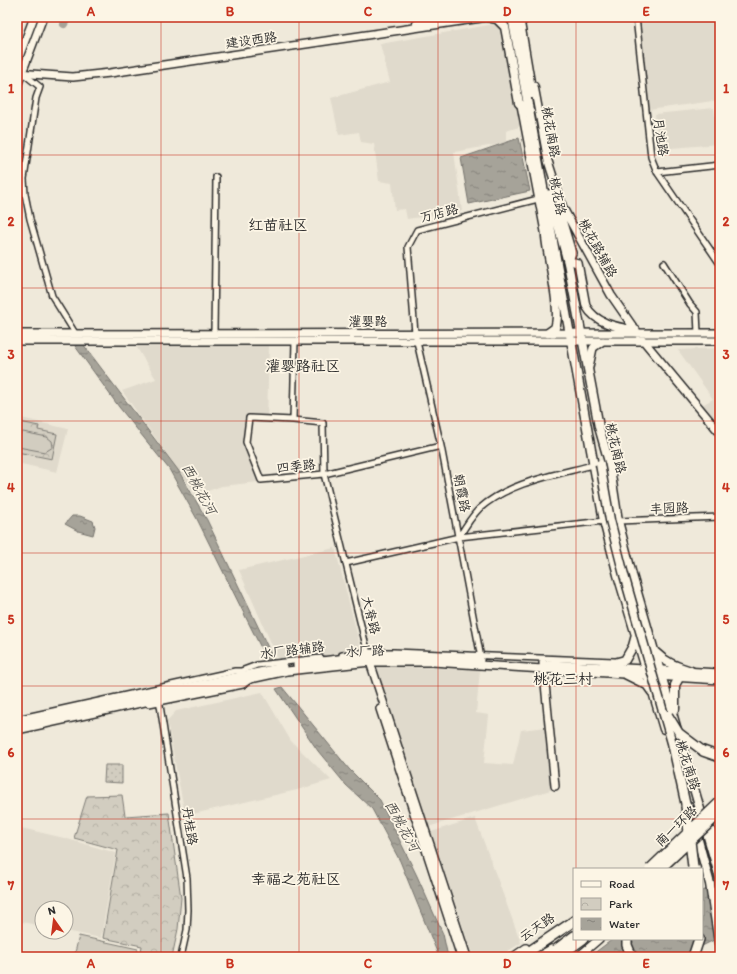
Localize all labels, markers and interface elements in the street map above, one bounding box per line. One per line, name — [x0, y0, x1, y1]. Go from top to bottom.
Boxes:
text: A — [86, 4, 96, 19]
text: B — [226, 4, 235, 19]
text: C — [364, 4, 373, 19]
text: D — [503, 4, 512, 19]
text: E — [642, 4, 650, 19]
street label: 建设西路 — [224, 29, 278, 51]
text: 1 — [8, 81, 14, 96]
text: 1 — [723, 81, 729, 96]
street label: 桃花南路 — [539, 105, 563, 159]
street label: 月池路 — [651, 117, 671, 157]
street label: 桃花路 — [547, 175, 569, 217]
street label: 万店路 — [418, 201, 460, 225]
text: 2 — [8, 214, 15, 229]
text: 2 — [723, 214, 730, 229]
district label: 红苗社区 — [248, 216, 308, 234]
street label: 桃花路辅路 — [576, 216, 620, 280]
street label: 灌婴路 — [348, 314, 388, 329]
text: 3 — [7, 347, 15, 362]
text: 3 — [722, 347, 730, 362]
district label: 灌婴路社区 — [265, 357, 341, 375]
street label: 桃花南路 — [603, 421, 629, 475]
street label: 四季路 — [276, 457, 316, 475]
water label: 西桃花河 — [178, 460, 221, 519]
street label: 朝霞路 — [451, 472, 473, 514]
text: 4 — [7, 480, 15, 495]
text: 4 — [722, 480, 730, 495]
street label: 丰园路 — [649, 500, 689, 516]
street label: 大脊路 — [359, 594, 383, 636]
text: 5 — [8, 612, 15, 627]
text: 5 — [723, 612, 730, 627]
street label: 水厂路辅路 — [259, 639, 325, 661]
street label: 水厂路 — [345, 642, 385, 660]
district label: 桃花三村 — [533, 670, 593, 688]
street label: 桃花南路 — [673, 738, 703, 792]
text: 6 — [8, 745, 15, 760]
text: 6 — [723, 745, 730, 760]
water label: 西桃花河 — [381, 797, 424, 856]
street label: 南一环路 — [652, 803, 700, 849]
street label: 丹桂路 — [180, 806, 200, 846]
legend — [573, 868, 703, 940]
district label: 幸福之苑社区 — [251, 870, 341, 888]
text: Road — [609, 877, 635, 891]
text: 7 — [7, 878, 15, 893]
text: 7 — [722, 878, 730, 893]
text: Park — [609, 897, 633, 911]
north arrow — [34, 900, 74, 940]
text: N — [47, 904, 57, 918]
street label: 云天路 — [517, 910, 557, 944]
text: Water — [609, 917, 640, 931]
text: A — [86, 956, 96, 971]
text: B — [226, 956, 235, 971]
text: C — [364, 956, 373, 971]
text: D — [503, 956, 512, 971]
text: E — [642, 956, 650, 971]

